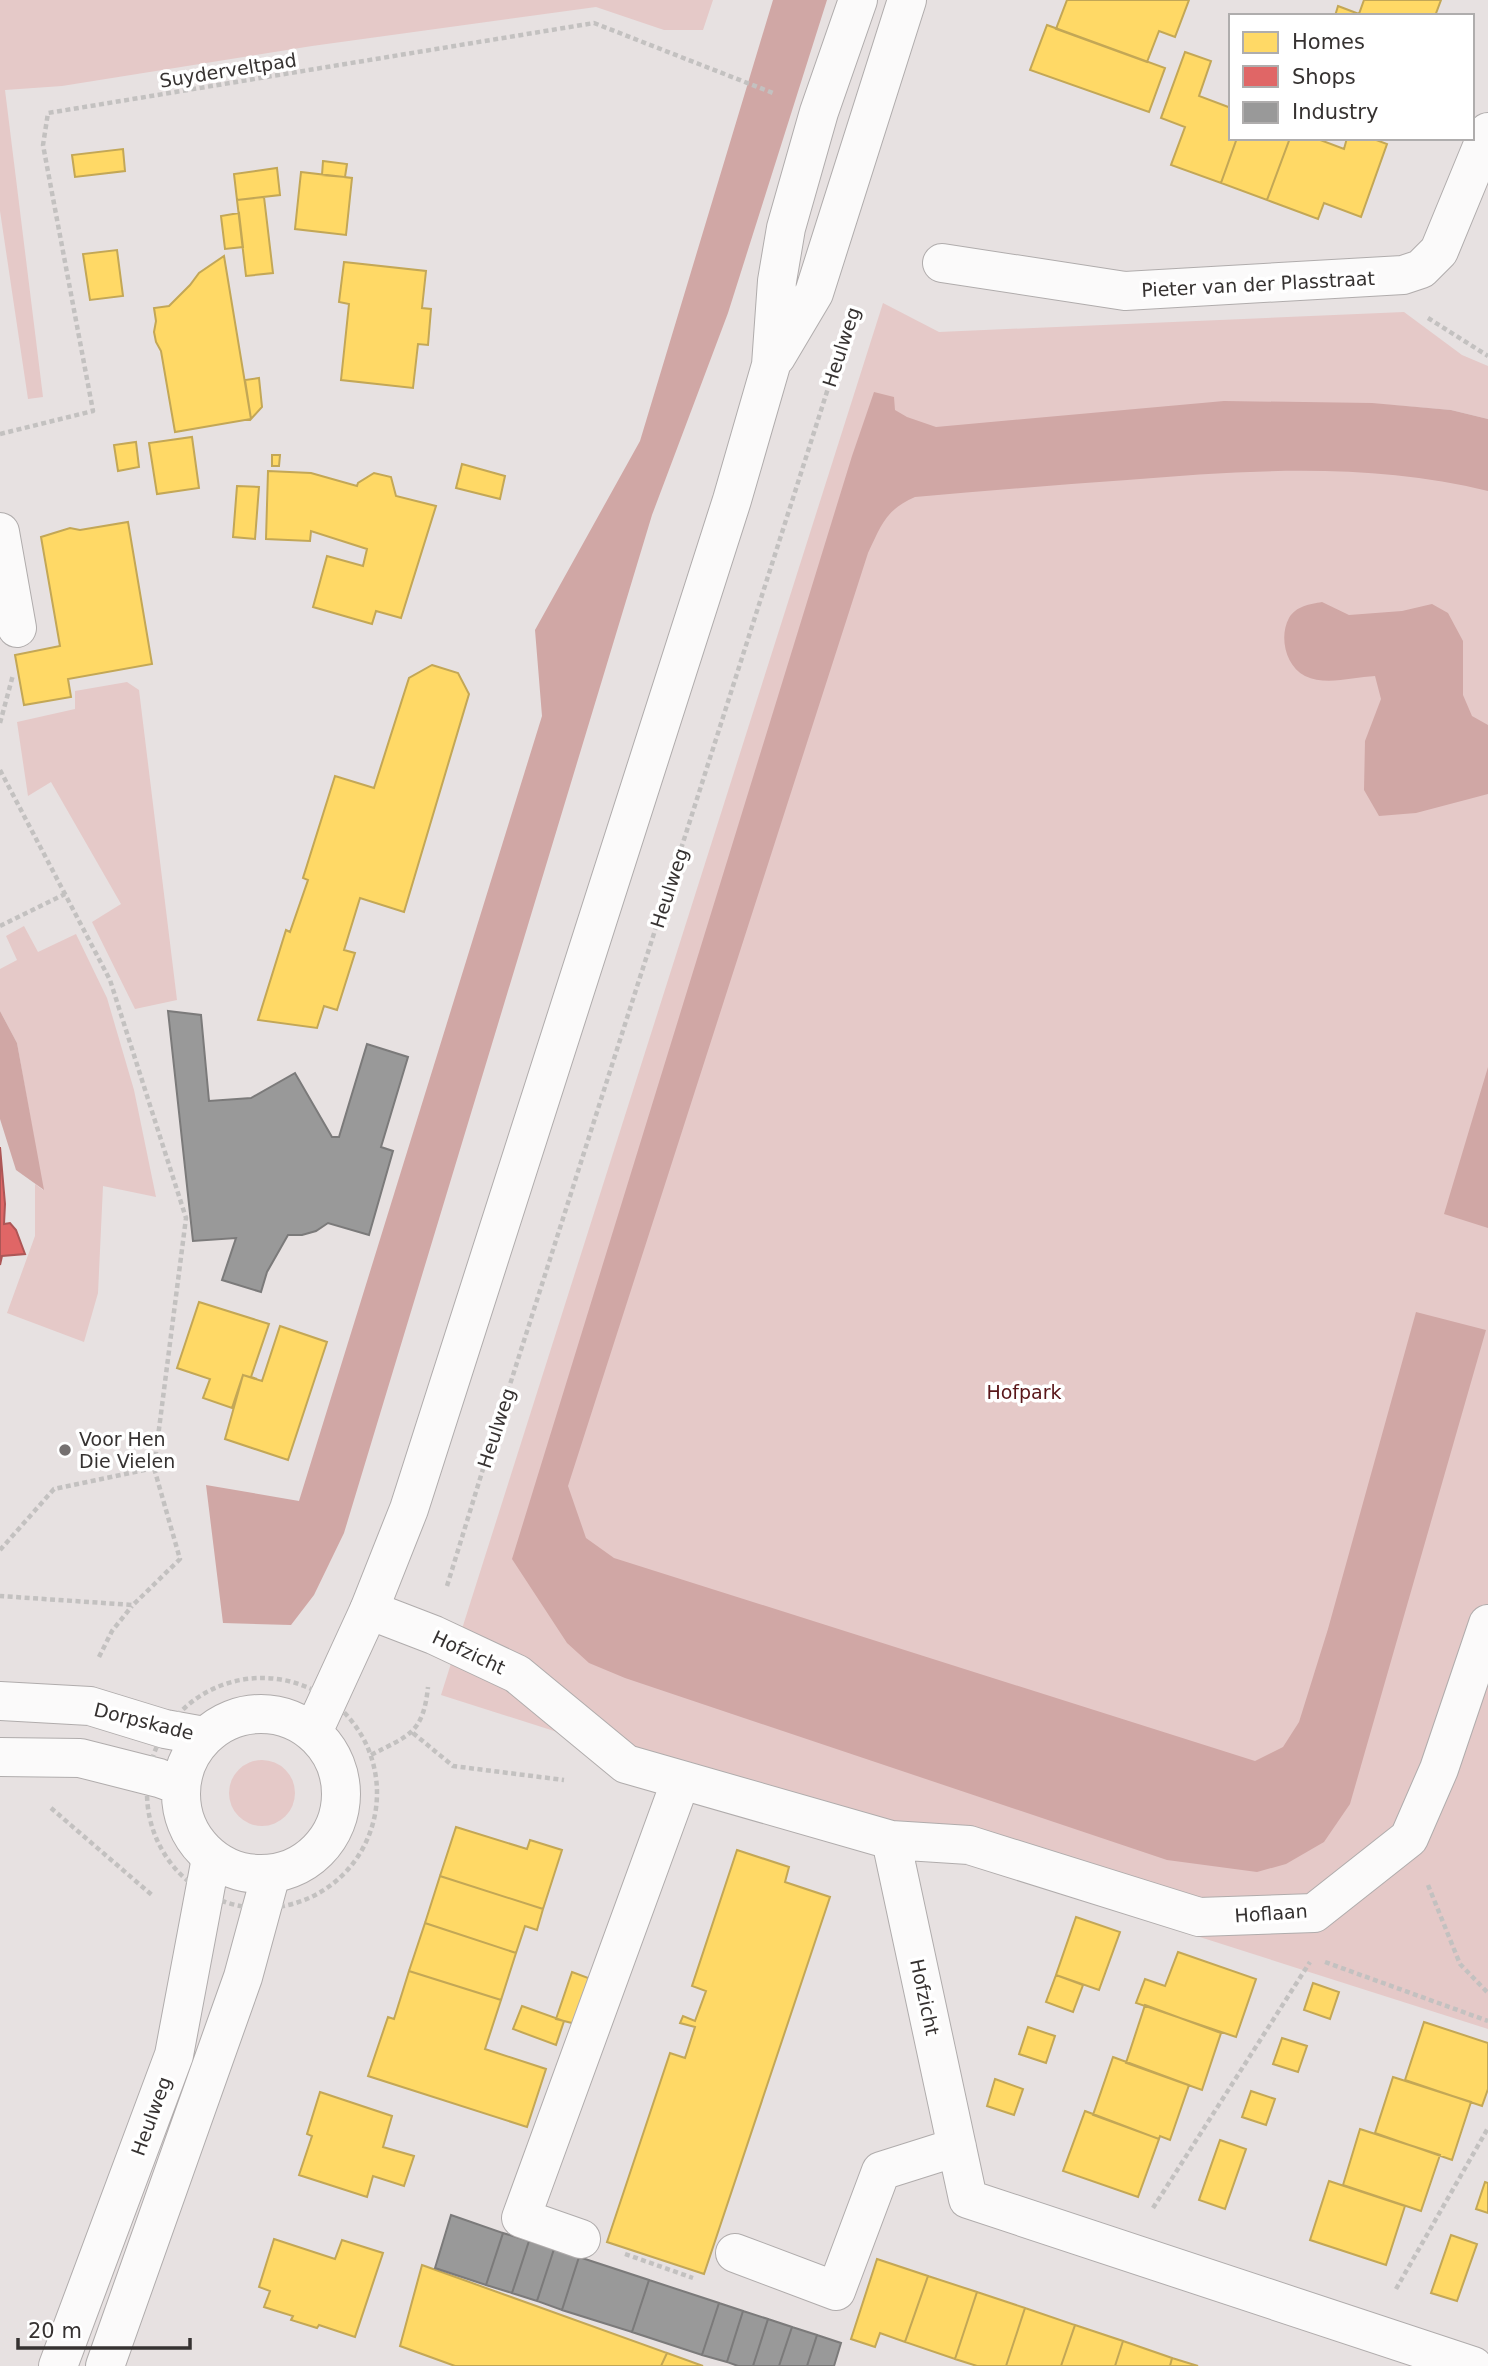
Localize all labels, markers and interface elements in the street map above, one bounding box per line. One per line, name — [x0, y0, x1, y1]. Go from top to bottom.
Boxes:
legend — [1229, 14, 1474, 140]
text: Homes — [1292, 30, 1365, 54]
street label: Suyderveltpad — [158, 48, 298, 92]
text: Shops — [1292, 65, 1356, 89]
text: Industry — [1292, 100, 1378, 124]
street label: Pieter van der Plasstraat — [1141, 267, 1375, 301]
street label: Heulweg — [818, 304, 864, 390]
street label: Heulweg — [646, 845, 692, 931]
park label: Hofpark — [986, 1381, 1062, 1403]
street label: Heulweg — [473, 1385, 519, 1471]
place label: Voor Hen Die Vielen — [79, 1428, 175, 1472]
marker: Voor Hen Die Vielen — [57, 1442, 73, 1458]
street label: Hofzicht — [429, 1626, 509, 1678]
street label: Dorpskade — [92, 1698, 196, 1744]
street label: Hoflaan — [1234, 1899, 1308, 1927]
street label: Hofzicht — [906, 1957, 944, 2037]
street label: Heulweg — [127, 2073, 175, 2159]
scale bar — [18, 2306, 189, 2350]
text: 20 m — [28, 2319, 82, 2343]

